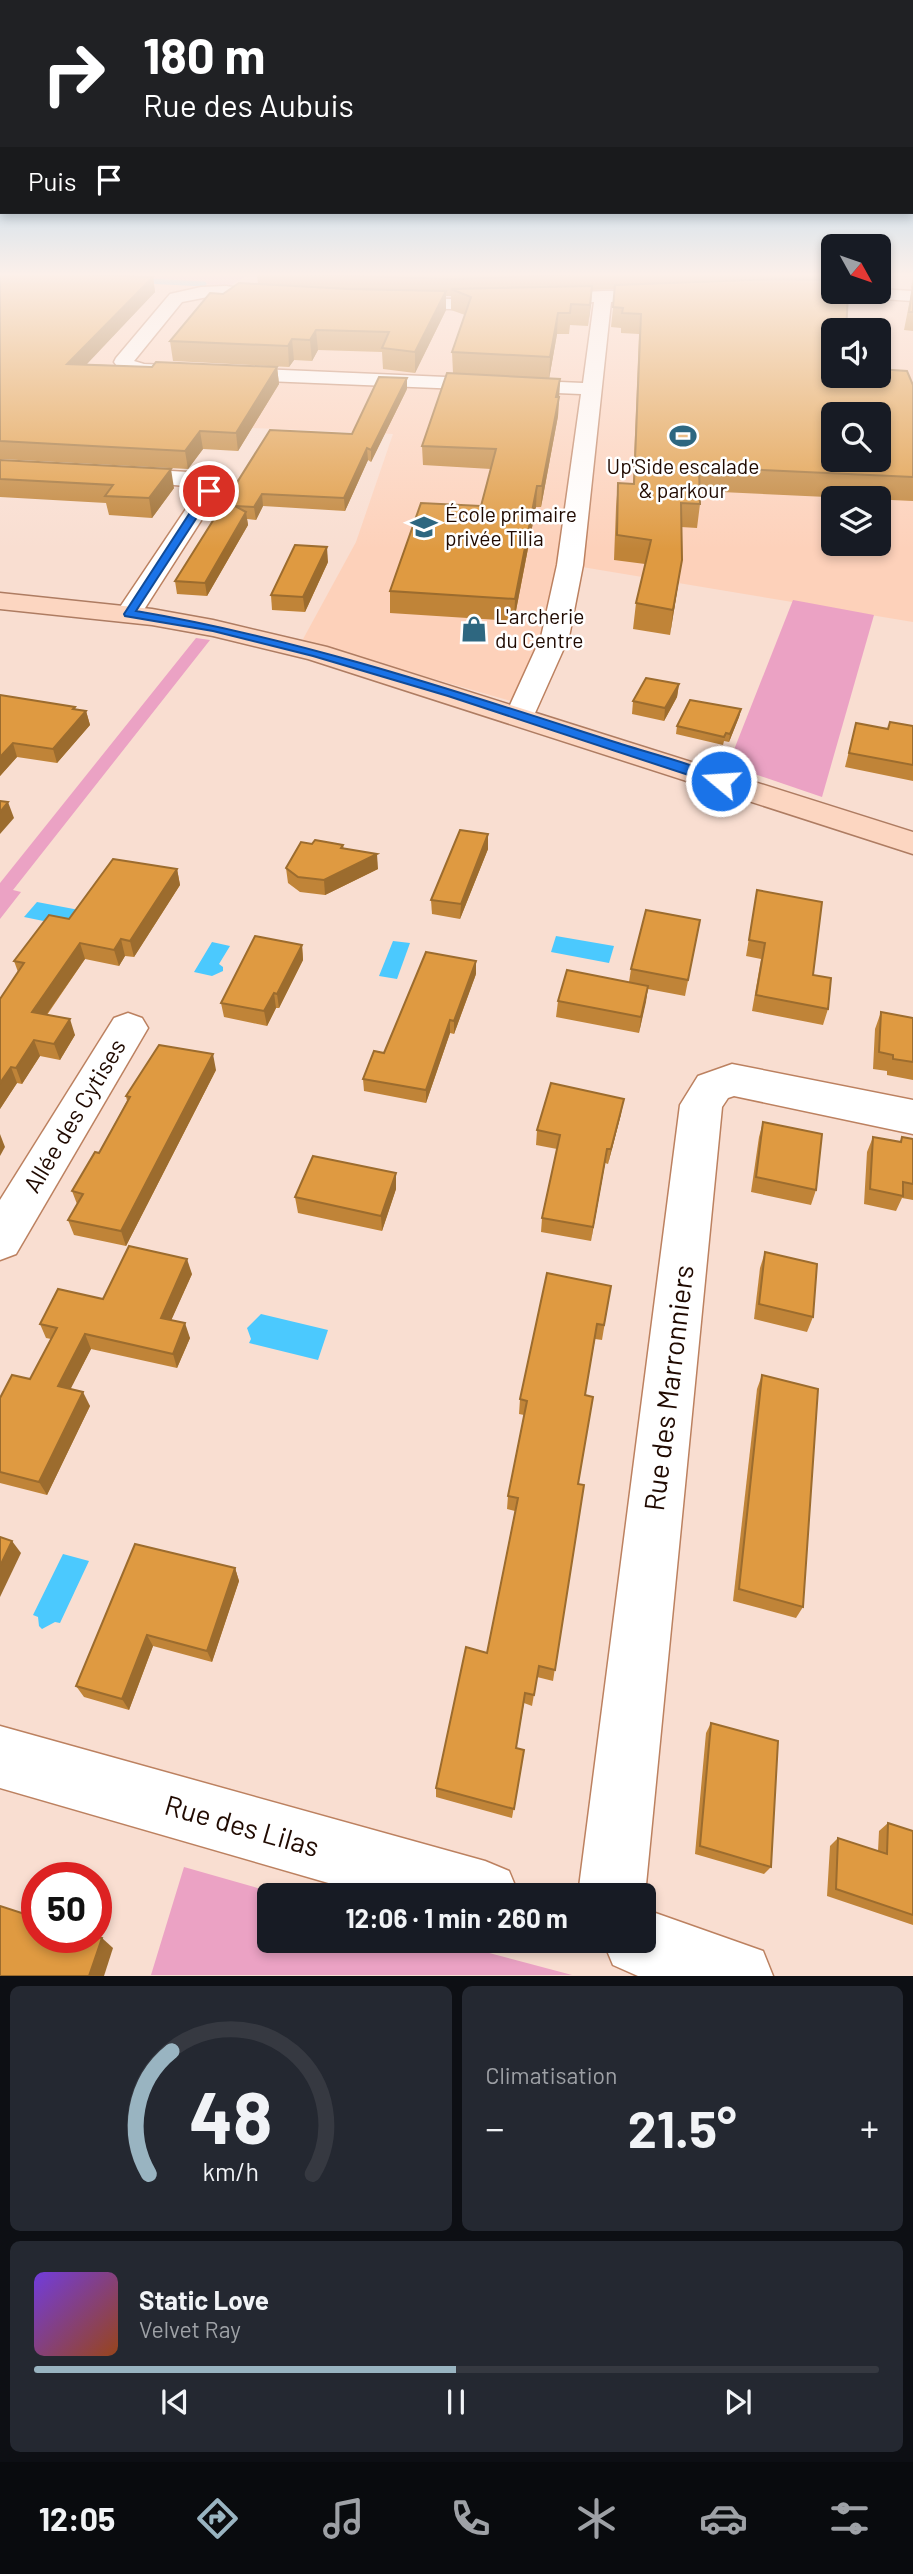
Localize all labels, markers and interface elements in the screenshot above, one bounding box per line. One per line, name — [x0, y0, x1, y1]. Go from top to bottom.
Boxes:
text: 180 m — [143, 25, 266, 84]
icon: right — [28, 28, 119, 119]
text: Rue des Aubuis — [143, 85, 354, 123]
icon: arrive — [90, 161, 128, 199]
text: Puis — [28, 165, 76, 196]
north arrow — [821, 234, 891, 304]
map controls — [821, 234, 891, 556]
button: sound — [821, 318, 891, 388]
button: search — [821, 402, 891, 472]
sports icon: Up'Side escalade & parkour — [668, 421, 698, 451]
place label: Up'Side escalade & parkour — [607, 453, 759, 502]
pin — [179, 461, 239, 521]
icon: arrive — [190, 472, 228, 510]
button: layers — [821, 486, 891, 556]
place label: École primaire privée Tilia — [445, 501, 577, 550]
school or university icon: École primaire privée Tilia — [409, 512, 439, 542]
place label: L'archerie du Centre — [495, 603, 584, 652]
shop icon: L'archerie du Centre — [459, 614, 489, 644]
position arrow — [684, 744, 758, 818]
street label: Allée des Cytises — [16, 1033, 131, 1197]
street label: Rue des Marronniers — [636, 1263, 700, 1513]
street label: Rue des Lilas — [161, 1787, 323, 1863]
speed limit sign: 50 — [21, 1862, 112, 1953]
text: 12:06 · 1 min · 260 m — [345, 1902, 568, 1933]
text: Climatisation — [486, 2061, 617, 2089]
text: 48 — [189, 2072, 272, 2160]
text: 21.5° — [628, 2096, 737, 2158]
text: − — [486, 2104, 505, 2150]
text: + — [860, 2104, 879, 2150]
text: km/h — [202, 2156, 259, 2186]
text: Static Love — [139, 2284, 269, 2315]
text: Velvet Ray — [139, 2315, 241, 2343]
icon: previous — [156, 2383, 194, 2421]
icon: pause — [437, 2383, 475, 2421]
icon: next — [719, 2383, 757, 2421]
icon: directions — [193, 2494, 242, 2543]
icon: music — [319, 2494, 368, 2543]
icon: phone — [446, 2494, 495, 2543]
icon: climate — [572, 2494, 621, 2543]
icon: car — [699, 2494, 748, 2543]
icon: filters — [825, 2494, 874, 2543]
text: 12:05 — [39, 2499, 115, 2537]

